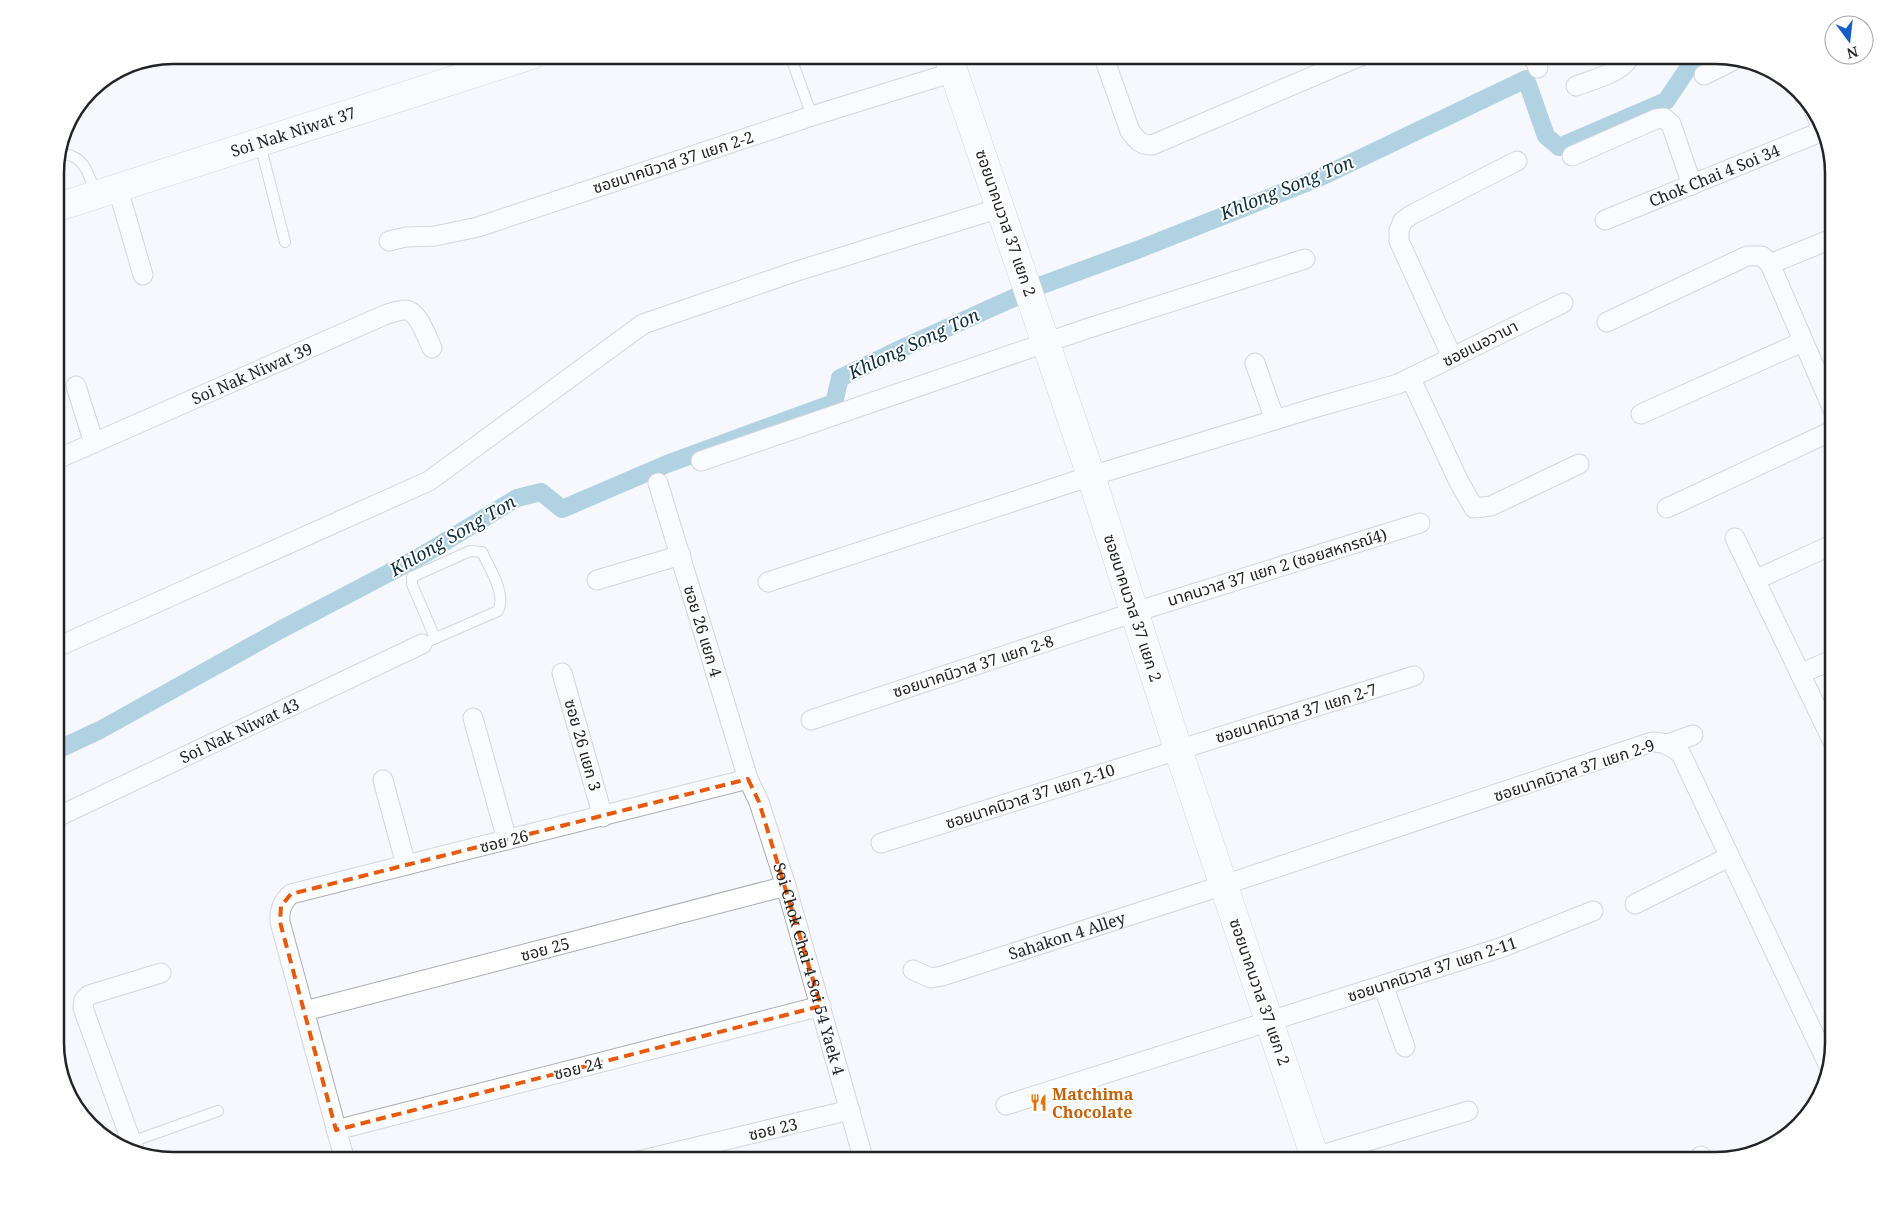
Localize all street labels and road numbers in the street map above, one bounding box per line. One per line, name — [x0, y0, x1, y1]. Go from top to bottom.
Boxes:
street label: Soi Nak Niwat 37 — [228, 101, 358, 162]
street label: ซอยนาคนิวาส 37 แยก 2-2 — [590, 126, 756, 198]
street label: Chok Chai 4 Soi 34 — [1646, 139, 1783, 212]
street label: ซอยนาคนวาส 37 แยก 2 — [971, 147, 1041, 299]
street label: ซอยเนอวานา — [1439, 315, 1521, 371]
street label: Soi Nak Niwat 39 — [188, 337, 316, 410]
street label: นาคนวาส 37 แยก 2 (ซอยสหกรณ์4) — [1164, 523, 1390, 611]
street label: ซอยนาคนวาส 37 แยก 2 — [1099, 531, 1167, 685]
street label: ซอย 26 แยก 4 — [679, 583, 727, 680]
street label: ซอยนาคนิวาส 37 แยก 2-8 — [890, 630, 1056, 702]
street label: ซอยนาคนิวาส 37 แยก 2-7 — [1212, 678, 1380, 748]
street label: Soi Nak Niwat 43 — [176, 693, 303, 768]
street label: ซอย 26 แยก 3 — [559, 696, 607, 794]
street label: ซอยนาคนิวาส 37 แยก 2-9 — [1491, 734, 1657, 806]
street label: ซอยนาคนิวาส 37 แยก 2-10 — [942, 758, 1118, 834]
street label: ซอย 26 — [477, 824, 531, 858]
street label: Soi Chok Chai 4 Soi 54 Yaek 4 — [768, 860, 850, 1077]
street label: Sahakon 4 Alley — [1006, 906, 1129, 965]
street label: ซอยนาคนวาส 37 แยก 2 — [1225, 916, 1295, 1068]
street label: ซอยนาคนิวาส 37 แยก 2-11 — [1344, 931, 1520, 1007]
street label: ซอย 25 — [518, 932, 572, 966]
street label: ซอย 24 — [551, 1051, 605, 1085]
street label: ซอย 23 — [746, 1113, 800, 1145]

